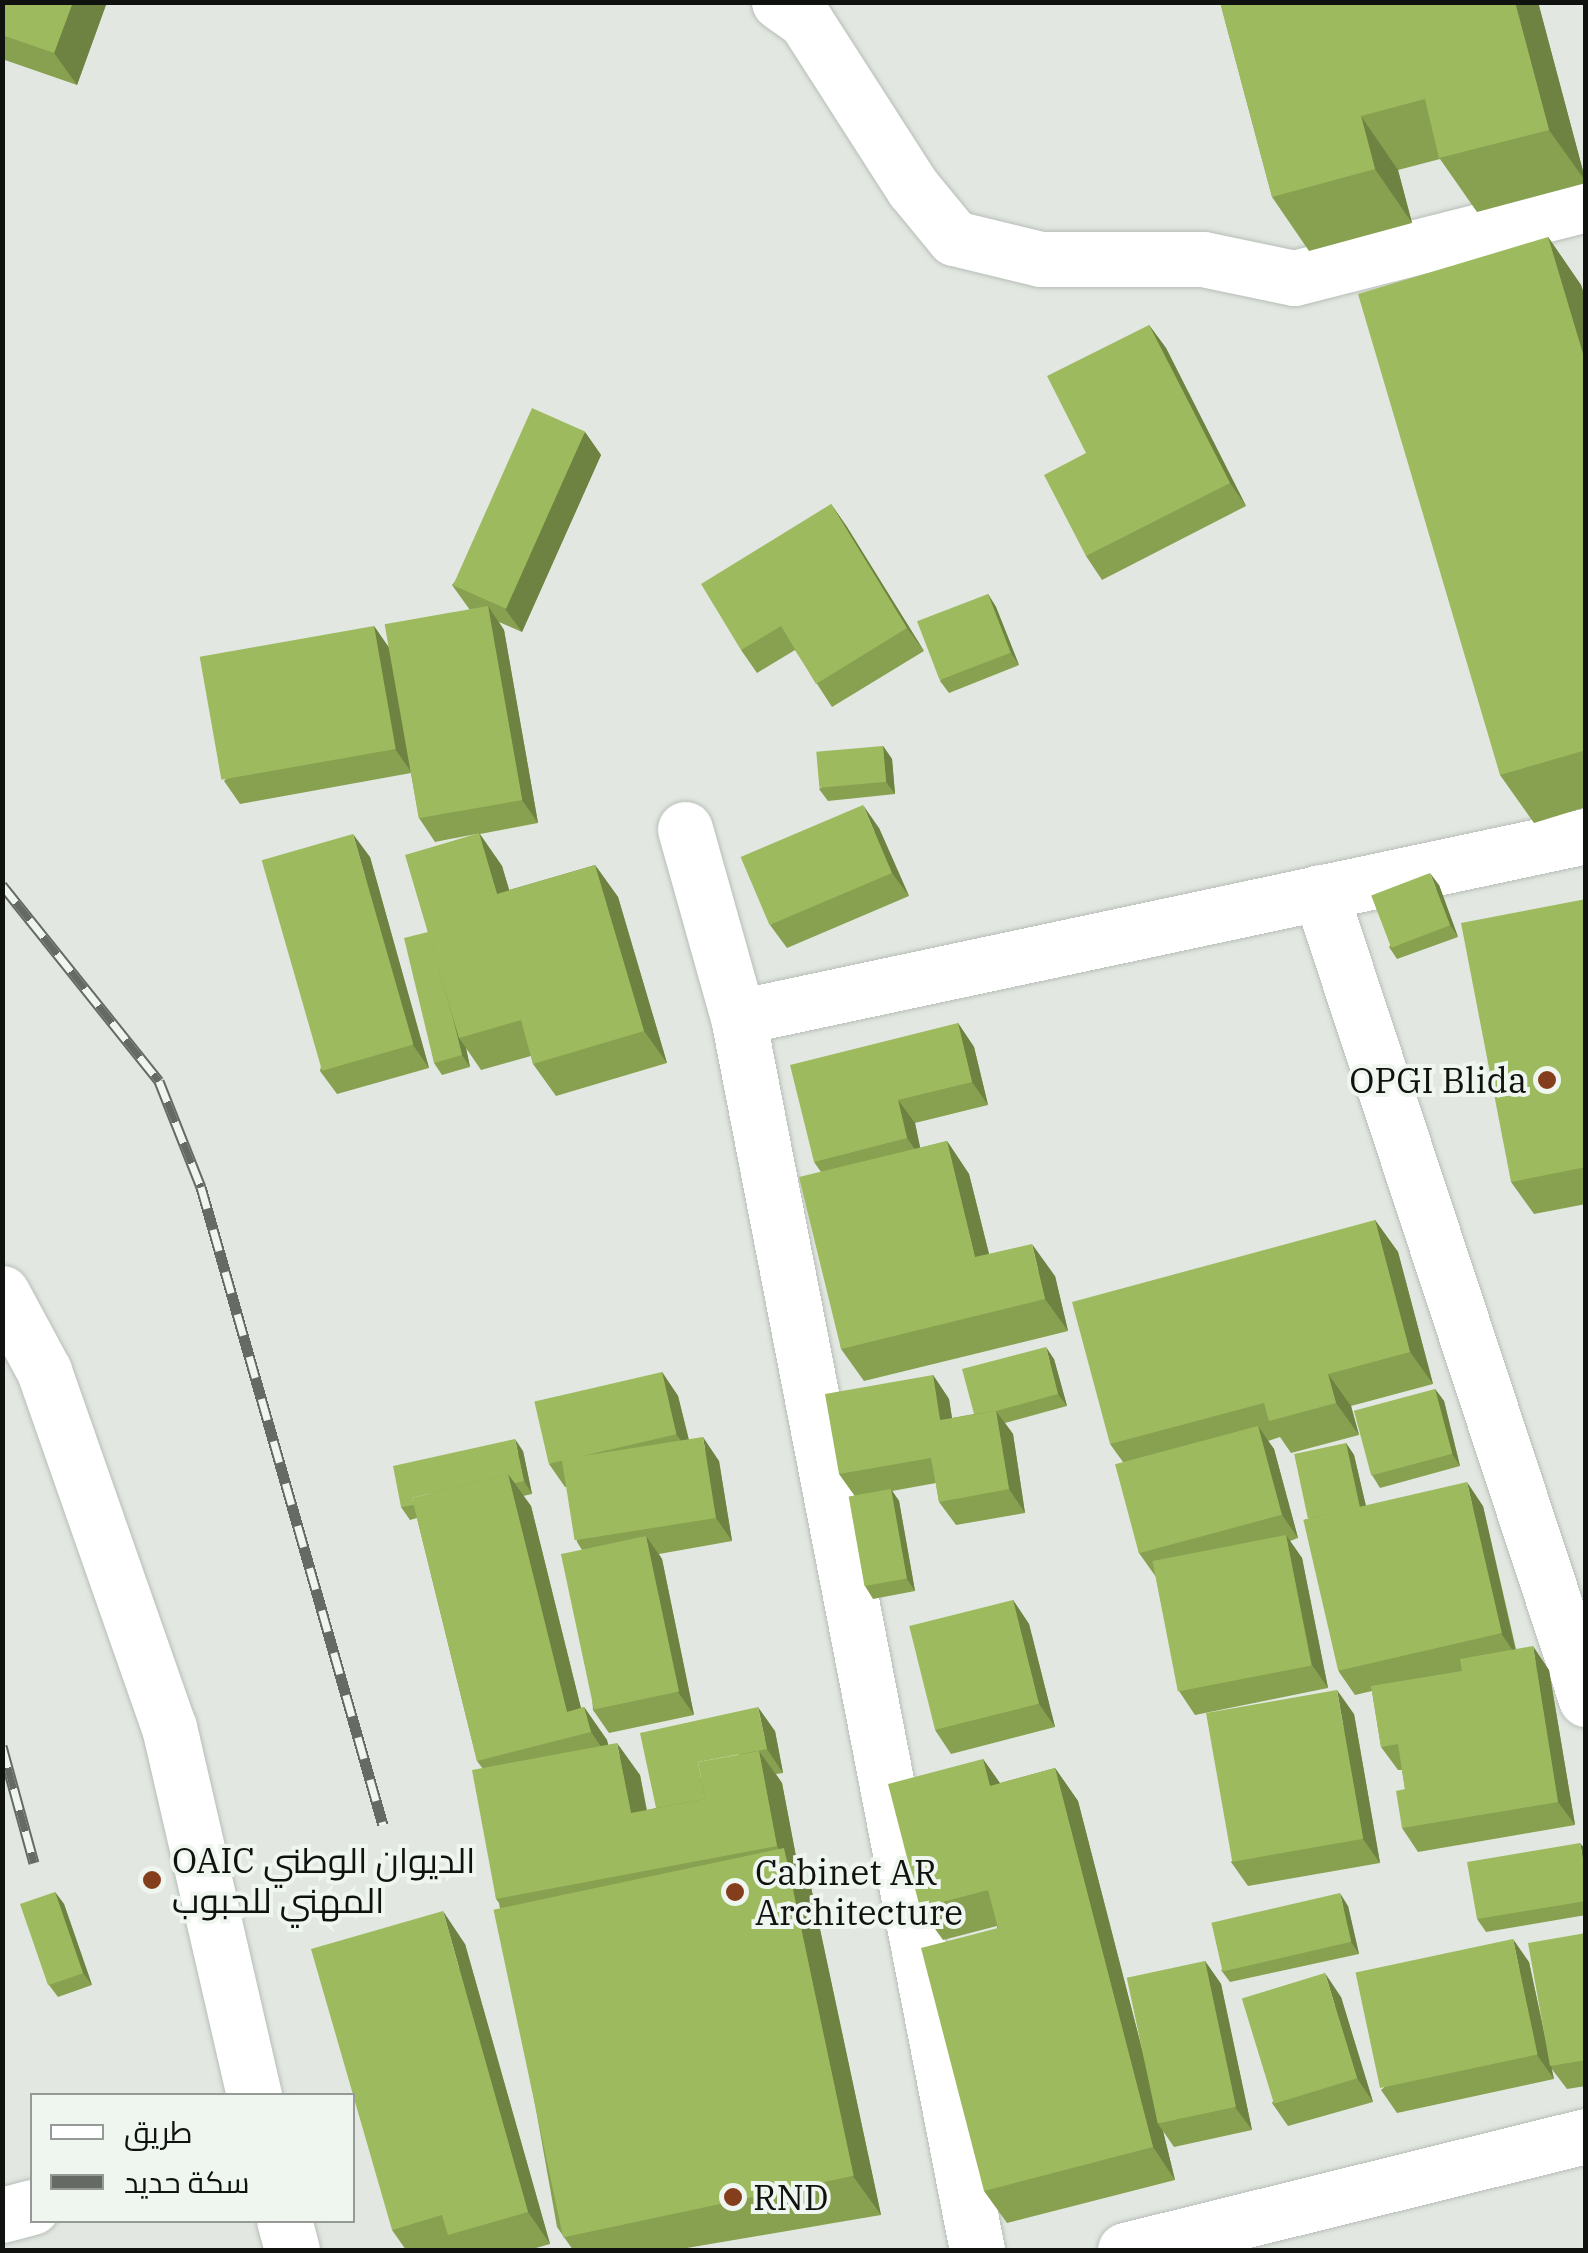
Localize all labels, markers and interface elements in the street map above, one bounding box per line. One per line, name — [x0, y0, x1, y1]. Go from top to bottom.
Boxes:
place label: OPGI Blida — [1349, 1059, 1527, 1101]
marker: OPGI Blida — [1536, 1069, 1558, 1091]
place label: OAIC الديوان الوطني المهني للحبوب — [172, 1839, 475, 1921]
place label: Cabinet AR Architecture — [755, 1851, 963, 1933]
marker: OAIC الديوان الوطني المهني للحبوب — [141, 1869, 163, 1891]
marker: Cabinet AR Architecture — [724, 1881, 746, 1903]
legend — [30, 2093, 355, 2223]
text: طريق — [124, 2112, 193, 2151]
text: سكة حديد — [124, 2162, 250, 2201]
place label: RND — [753, 2176, 828, 2218]
marker: RND — [722, 2186, 744, 2208]

